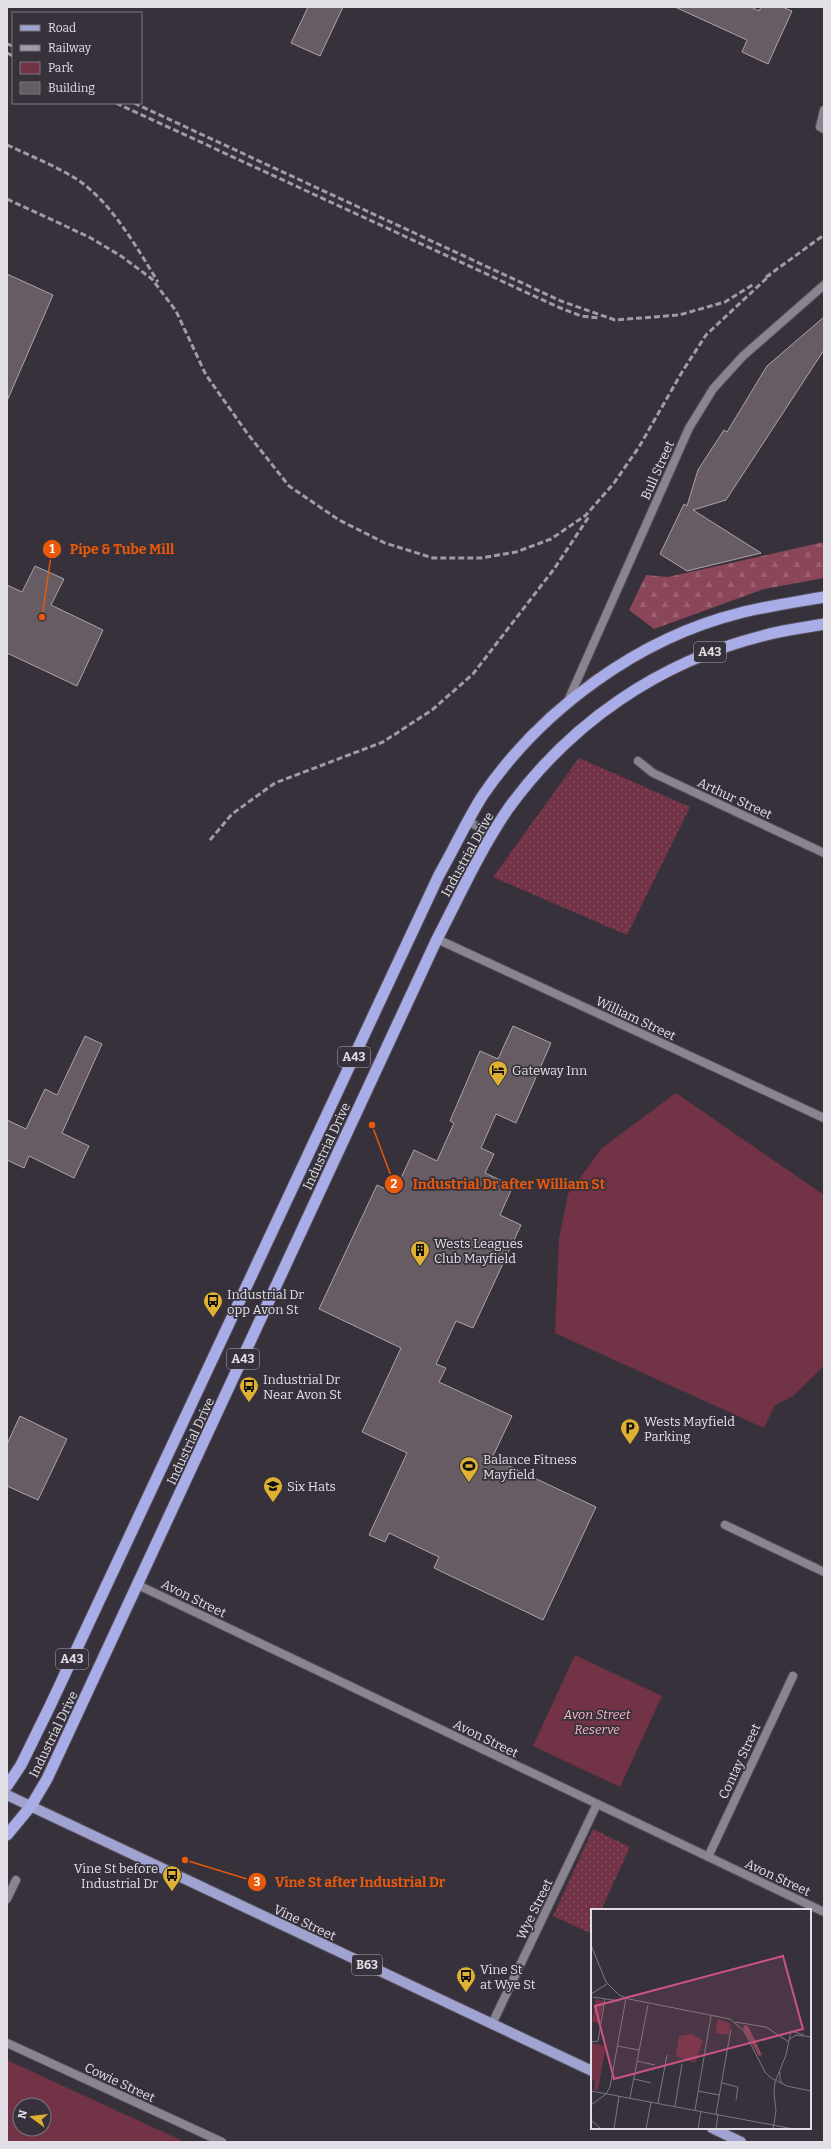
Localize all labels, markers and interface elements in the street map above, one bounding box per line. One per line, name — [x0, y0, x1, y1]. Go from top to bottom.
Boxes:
legend — [12, 12, 142, 104]
text: Road — [48, 21, 76, 35]
text: Railway — [48, 41, 92, 55]
text: Park — [48, 61, 74, 75]
text: Building — [48, 81, 95, 95]
street label: Bull Street — [638, 438, 677, 502]
callout: Pipe & Tube Mill — [42, 536, 183, 562]
text: Pipe & Tube Mill — [70, 541, 175, 558]
text: 1 — [49, 542, 55, 556]
road number: A43 — [694, 642, 726, 662]
street label: Arthur Street — [695, 775, 775, 822]
street label: Industrial Drive — [438, 809, 497, 899]
street label: William Street — [593, 993, 678, 1044]
road number: A43 — [338, 1047, 370, 1067]
hotel icon: Gateway Inn — [487, 1059, 509, 1087]
place label: Gateway Inn — [512, 1063, 588, 1078]
street label: Industrial Drive — [300, 1100, 353, 1192]
callout: Industrial Dr after William St — [384, 1171, 613, 1197]
text: Industrial Dr after William St — [413, 1176, 606, 1193]
text: 2 — [391, 1177, 398, 1191]
place label: Wests Leagues Club Mayfield — [434, 1236, 523, 1266]
building icon: Wests Leagues Club Mayfield — [409, 1239, 431, 1267]
place label: Industrial Dr opp Avon St — [227, 1287, 304, 1317]
bus stop icon: Industrial Dr opp Avon St — [202, 1290, 224, 1318]
road number: A43 — [227, 1349, 259, 1369]
place label: Industrial Dr Near Avon St — [263, 1372, 342, 1402]
bus stop icon: Industrial Dr Near Avon St — [238, 1375, 260, 1403]
street label: Industrial Drive — [164, 1395, 217, 1487]
place label: Wests Mayfield Parking — [644, 1414, 735, 1444]
parking icon: Wests Mayfield Parking — [619, 1417, 641, 1445]
place label: Balance Fitness Mayfield — [483, 1452, 577, 1482]
sports icon: Balance Fitness Mayfield — [458, 1455, 480, 1483]
school or university icon: Six Hats — [262, 1475, 284, 1503]
place label: Six Hats — [287, 1479, 336, 1494]
street label: Avon Street — [159, 1576, 229, 1621]
road number: A43 — [56, 1649, 88, 1669]
street label: Industrial Drive — [26, 1689, 81, 1780]
park label: Avon Street Reserve — [563, 1707, 631, 1737]
street label: Avon Street — [451, 1716, 521, 1761]
street label: Contay Street — [715, 1721, 764, 1801]
street label: Avon Street — [743, 1856, 813, 1899]
place label: Vine St before Industrial Dr — [74, 1861, 158, 1891]
bus stop icon: Vine St before Industrial Dr — [161, 1864, 183, 1892]
callout: Vine St after Industrial Dr — [247, 1869, 454, 1895]
text: Vine St after Industrial Dr — [275, 1874, 446, 1891]
text: 3 — [254, 1875, 261, 1889]
street label: Wye Street — [513, 1876, 556, 1942]
street label: Vine Street — [271, 1902, 339, 1944]
inset map — [591, 1909, 811, 2129]
road number: B63 — [352, 1955, 382, 1975]
place label: Vine St at Wye St — [480, 1962, 536, 1992]
bus stop icon: Vine St at Wye St — [455, 1965, 477, 1993]
street label: Cowie Street — [82, 2060, 158, 2105]
north arrow — [12, 2097, 52, 2137]
text: N — [15, 2108, 30, 2120]

